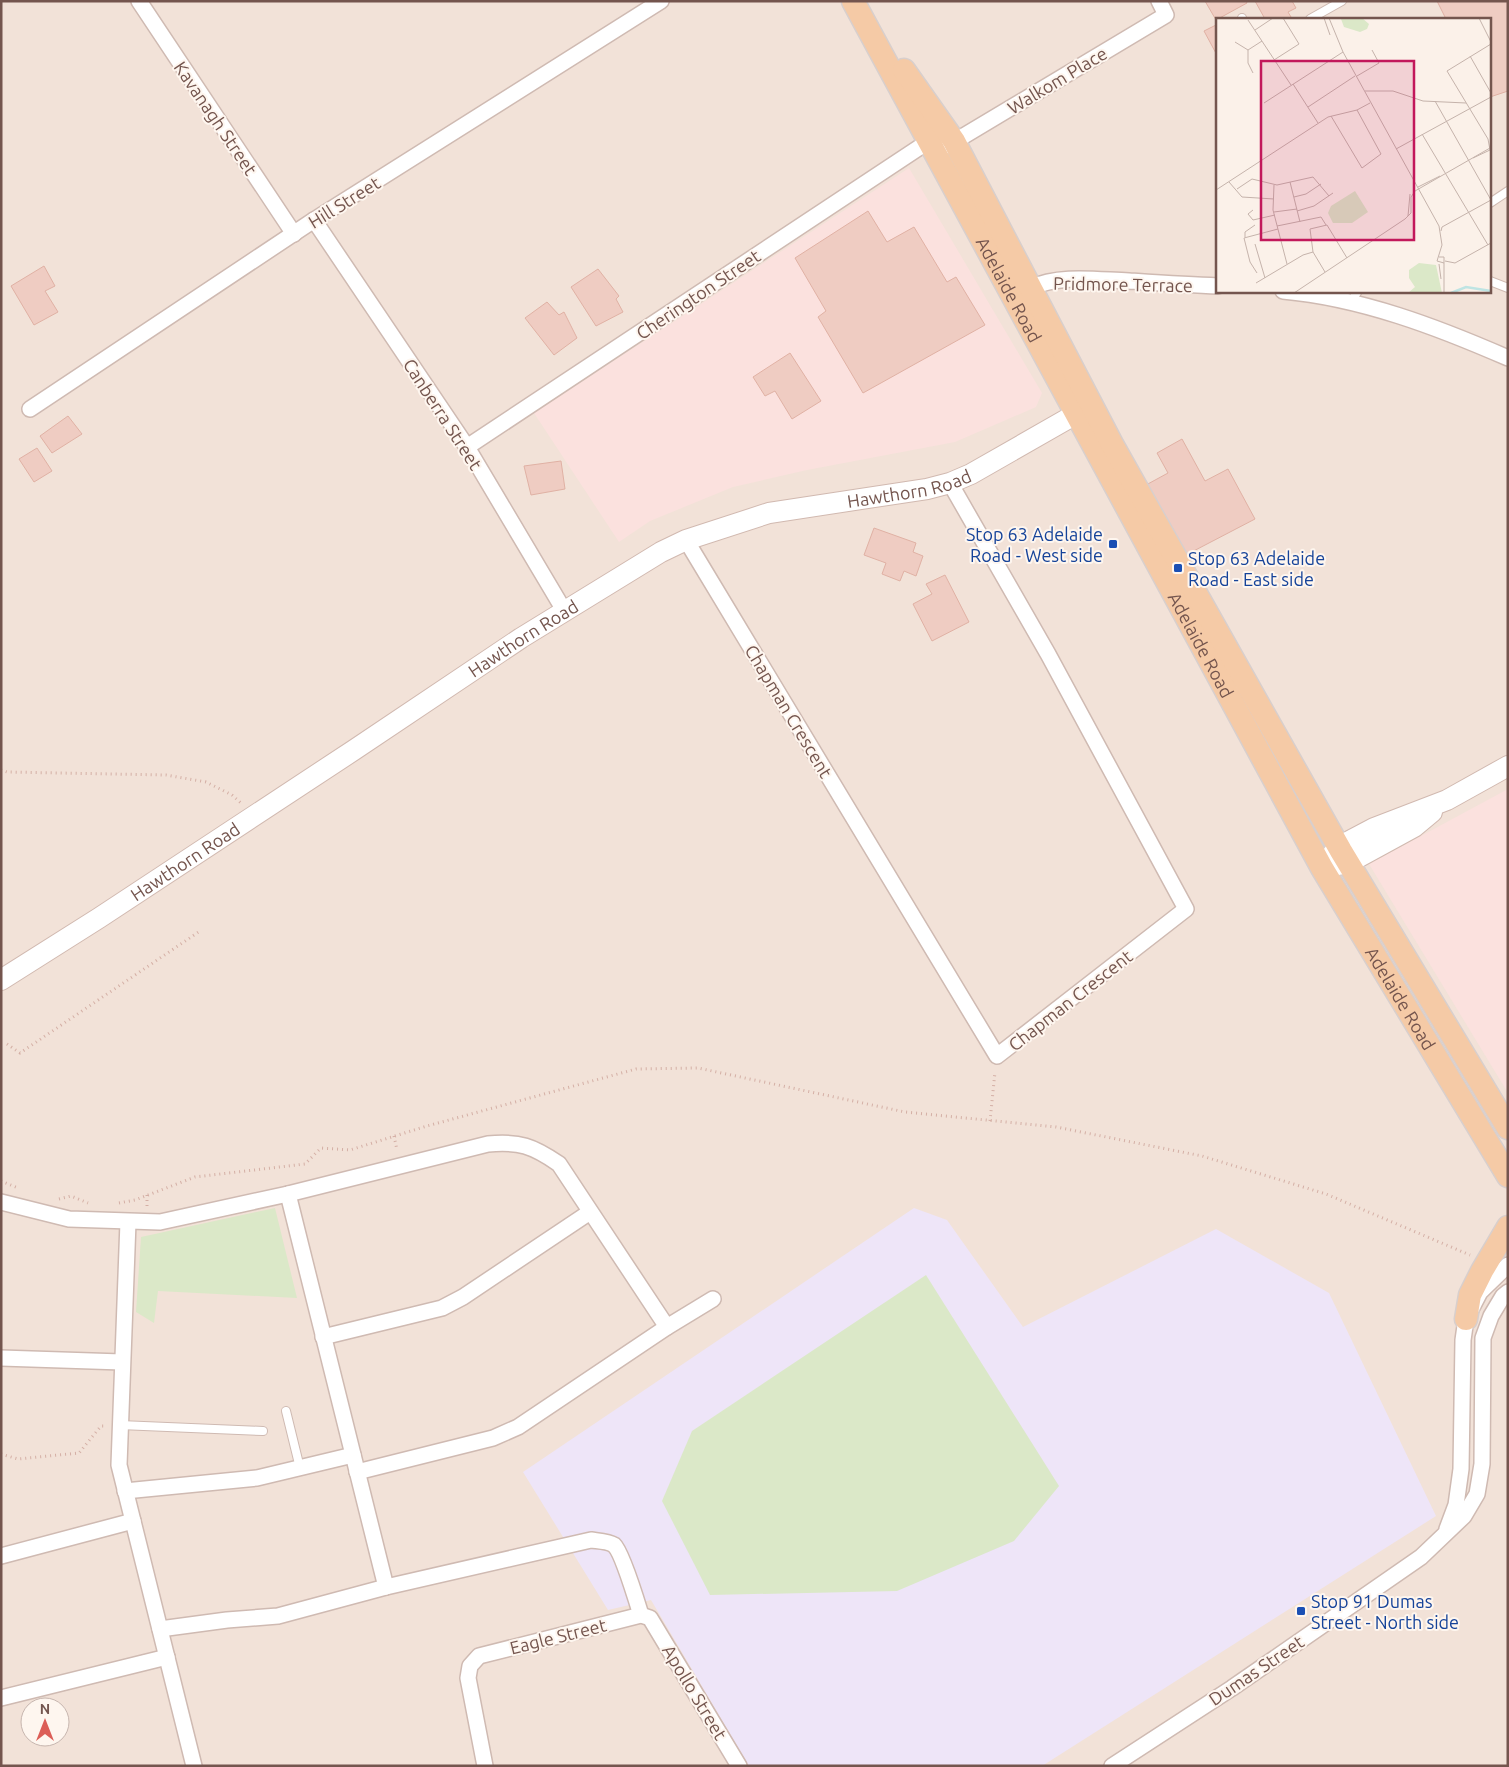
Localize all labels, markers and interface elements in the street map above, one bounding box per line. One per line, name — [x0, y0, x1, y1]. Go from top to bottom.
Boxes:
inset map — [1216, 18, 1492, 292]
street label: Walkom Place — [1004, 43, 1110, 117]
street label: Kavanagh Street — [171, 57, 261, 179]
street label: Hill Street — [304, 172, 384, 232]
street label: Adelaide Road — [973, 233, 1046, 346]
street label: Cherington Street — [632, 245, 764, 343]
street label: Pridmore Terrace — [1053, 273, 1193, 295]
street label: Canberra Street — [400, 355, 486, 473]
street label: Hawthorn Road — [846, 465, 974, 511]
place label: Stop 63 Adelaide Road - West side — [966, 524, 1103, 565]
marker: Stop 63 Adelaide Road - West side — [1107, 538, 1119, 550]
place label: Stop 63 Adelaide Road - East side — [1188, 548, 1325, 589]
marker: Stop 63 Adelaide Road - East side — [1172, 562, 1184, 574]
street label: Adelaide Road — [1165, 589, 1238, 701]
street label: Hawthorn Road — [464, 596, 581, 681]
street label: Chapman Crescent — [741, 641, 837, 781]
street label: Hawthorn Road — [127, 818, 243, 904]
street label: Adelaide Road — [1362, 943, 1439, 1053]
street label: Chapman Crescent — [1004, 945, 1136, 1055]
place label: Stop 91 Dumas Street - North side — [1311, 1591, 1459, 1632]
marker: Stop 91 Dumas Street - North side — [1295, 1605, 1307, 1617]
street label: Eagle Street — [508, 1614, 608, 1658]
street label: Dumas Street — [1205, 1631, 1307, 1709]
street label: Apollo Street — [659, 1641, 731, 1743]
north arrow — [20, 1697, 70, 1747]
text: N — [40, 1701, 50, 1717]

